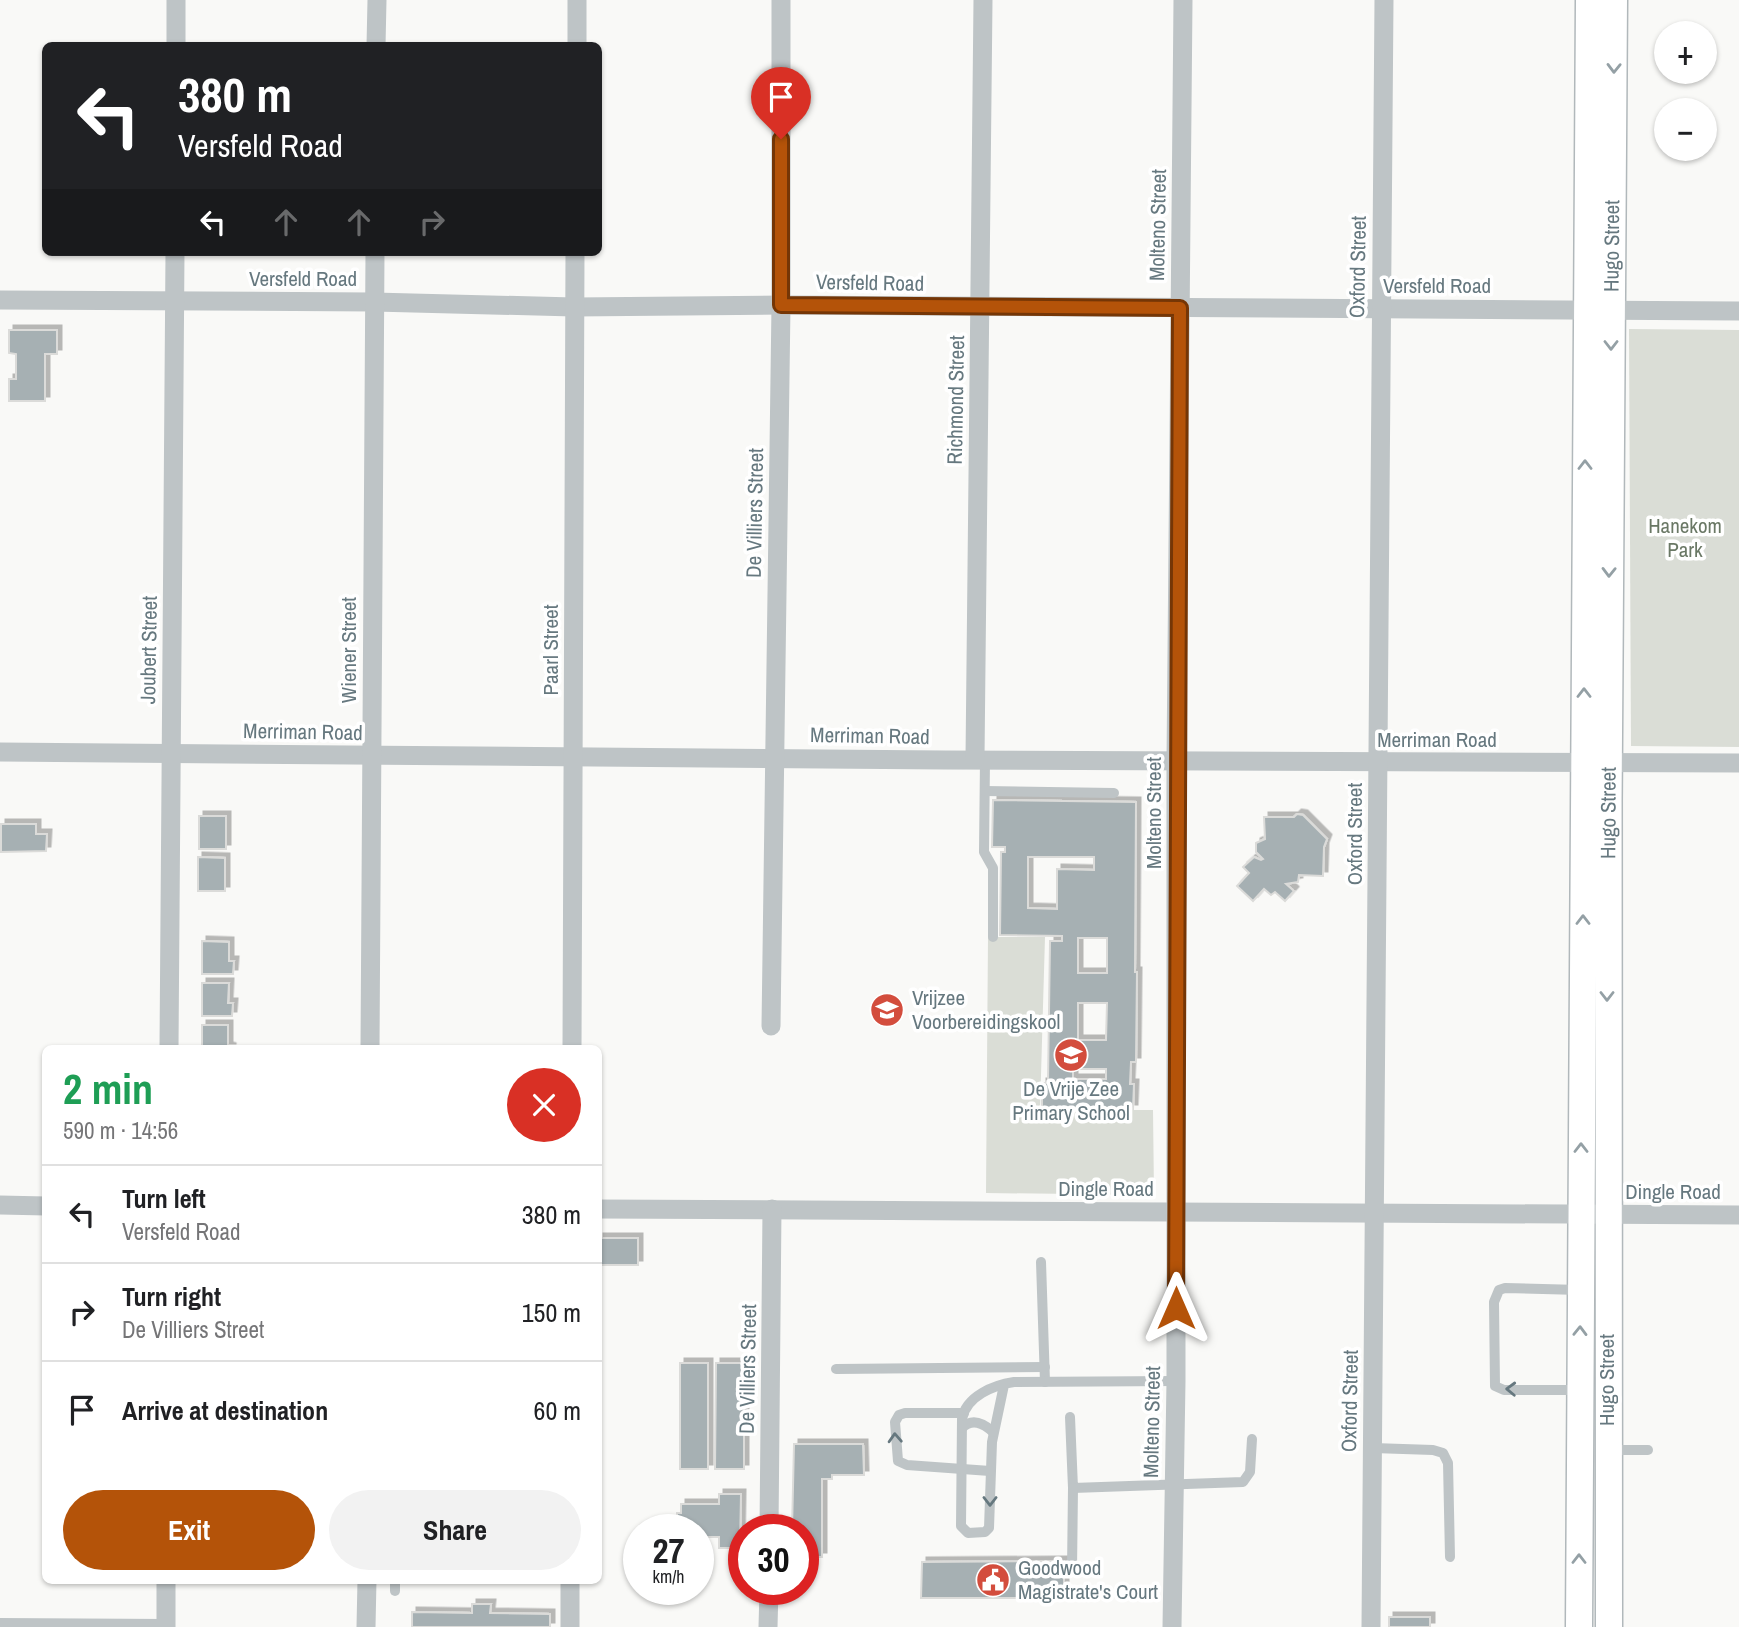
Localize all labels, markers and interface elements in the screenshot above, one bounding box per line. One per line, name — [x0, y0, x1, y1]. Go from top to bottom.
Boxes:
map controls — [1654, 21, 1717, 161]
button: + — [1654, 21, 1717, 84]
text: 380 m — [178, 61, 292, 127]
one-way arrow — [1606, 63, 1622, 74]
pin — [751, 67, 811, 139]
icon: left — [63, 70, 154, 161]
icon: arrive — [762, 78, 800, 116]
button: − — [1654, 98, 1717, 161]
text: Versfeld Road — [178, 124, 343, 167]
street label: Molteno Street — [1142, 169, 1173, 281]
street label: Hugo Street — [1597, 200, 1626, 292]
icon: left — [194, 203, 232, 241]
icon: ahead — [267, 203, 305, 241]
icon: ahead — [340, 203, 378, 241]
icon: right — [413, 203, 451, 241]
street label: Oxford Street — [1342, 215, 1373, 318]
street label: Versfeld Road — [249, 264, 357, 293]
street label: Versfeld Road — [816, 267, 924, 298]
street label: Versfeld Road — [1383, 271, 1491, 300]
street label: Richmond Street — [940, 335, 971, 465]
one-way arrow — [1603, 340, 1619, 350]
street label: De Villiers Street — [739, 448, 770, 578]
one-way arrow — [1577, 459, 1593, 470]
park label: Hanekom Park — [1648, 511, 1722, 564]
one-way arrow — [1601, 567, 1617, 578]
street label: Joubert Street — [133, 595, 164, 704]
street label: Wiener Street — [334, 597, 363, 703]
street label: Paarl Street — [536, 604, 565, 695]
one-way arrow — [1576, 687, 1592, 697]
street label: Merriman Road — [243, 716, 363, 747]
street label: Merriman Road — [810, 720, 930, 751]
street label: Merriman Road — [1377, 725, 1497, 754]
street label: Molteno Street — [1139, 757, 1168, 869]
street label: Hugo Street — [1593, 767, 1623, 859]
street label: Oxford Street — [1340, 783, 1369, 885]
one-way arrow — [1575, 914, 1591, 925]
place label: Vrijzee Voorbereidingskool — [912, 983, 1060, 1036]
school or university icon: Vrijzee Voorbereidingskool — [868, 991, 906, 1029]
one-way arrow — [1599, 991, 1615, 1001]
school or university icon: De Vrije Zee Primary School — [1052, 1036, 1090, 1074]
text: 2 min — [63, 1061, 153, 1117]
button: close — [507, 1068, 581, 1142]
place label: De Vrije Zee Primary School — [1012, 1074, 1130, 1127]
text: 590 m · 14:56 — [63, 1115, 178, 1146]
one-way arrow — [1574, 1142, 1589, 1153]
street label: Dingle Road — [1058, 1174, 1154, 1203]
street label: Dingle Road — [1625, 1177, 1721, 1206]
text: Turn left — [122, 1181, 206, 1216]
icon: left — [63, 1195, 101, 1233]
text: 380 m — [522, 1197, 581, 1232]
text: Versfeld Road — [122, 1216, 240, 1247]
position arrow — [1139, 1271, 1213, 1345]
text: Turn right — [122, 1279, 221, 1314]
icon: right — [63, 1293, 101, 1331]
text: 150 m — [522, 1295, 581, 1330]
street label: De Villiers Street — [732, 1304, 763, 1434]
text: De Villiers Street — [122, 1314, 264, 1345]
one-way arrow — [1572, 1326, 1588, 1336]
street label: Hugo Street — [1592, 1334, 1621, 1426]
street label: Oxford Street — [1334, 1349, 1365, 1452]
street label: Molteno Street — [1136, 1366, 1167, 1478]
one-way arrow — [1505, 1382, 1516, 1397]
icon: arrive — [63, 1391, 101, 1429]
text: Arrive at destination — [122, 1393, 328, 1428]
text: 60 m — [534, 1393, 581, 1428]
one-way arrow — [888, 1432, 903, 1443]
button: Exit — [63, 1490, 315, 1570]
button: Share — [329, 1490, 581, 1570]
one-way arrow — [982, 1496, 998, 1507]
speed limit sign: 30 — [728, 1514, 819, 1605]
text: 27 — [653, 1527, 684, 1574]
place label: Goodwood Magistrate's Court — [1018, 1553, 1158, 1606]
one-way arrow — [1571, 1553, 1587, 1564]
public building icon: Goodwood Magistrate's Court — [974, 1561, 1012, 1599]
text: km/h — [653, 1564, 685, 1589]

